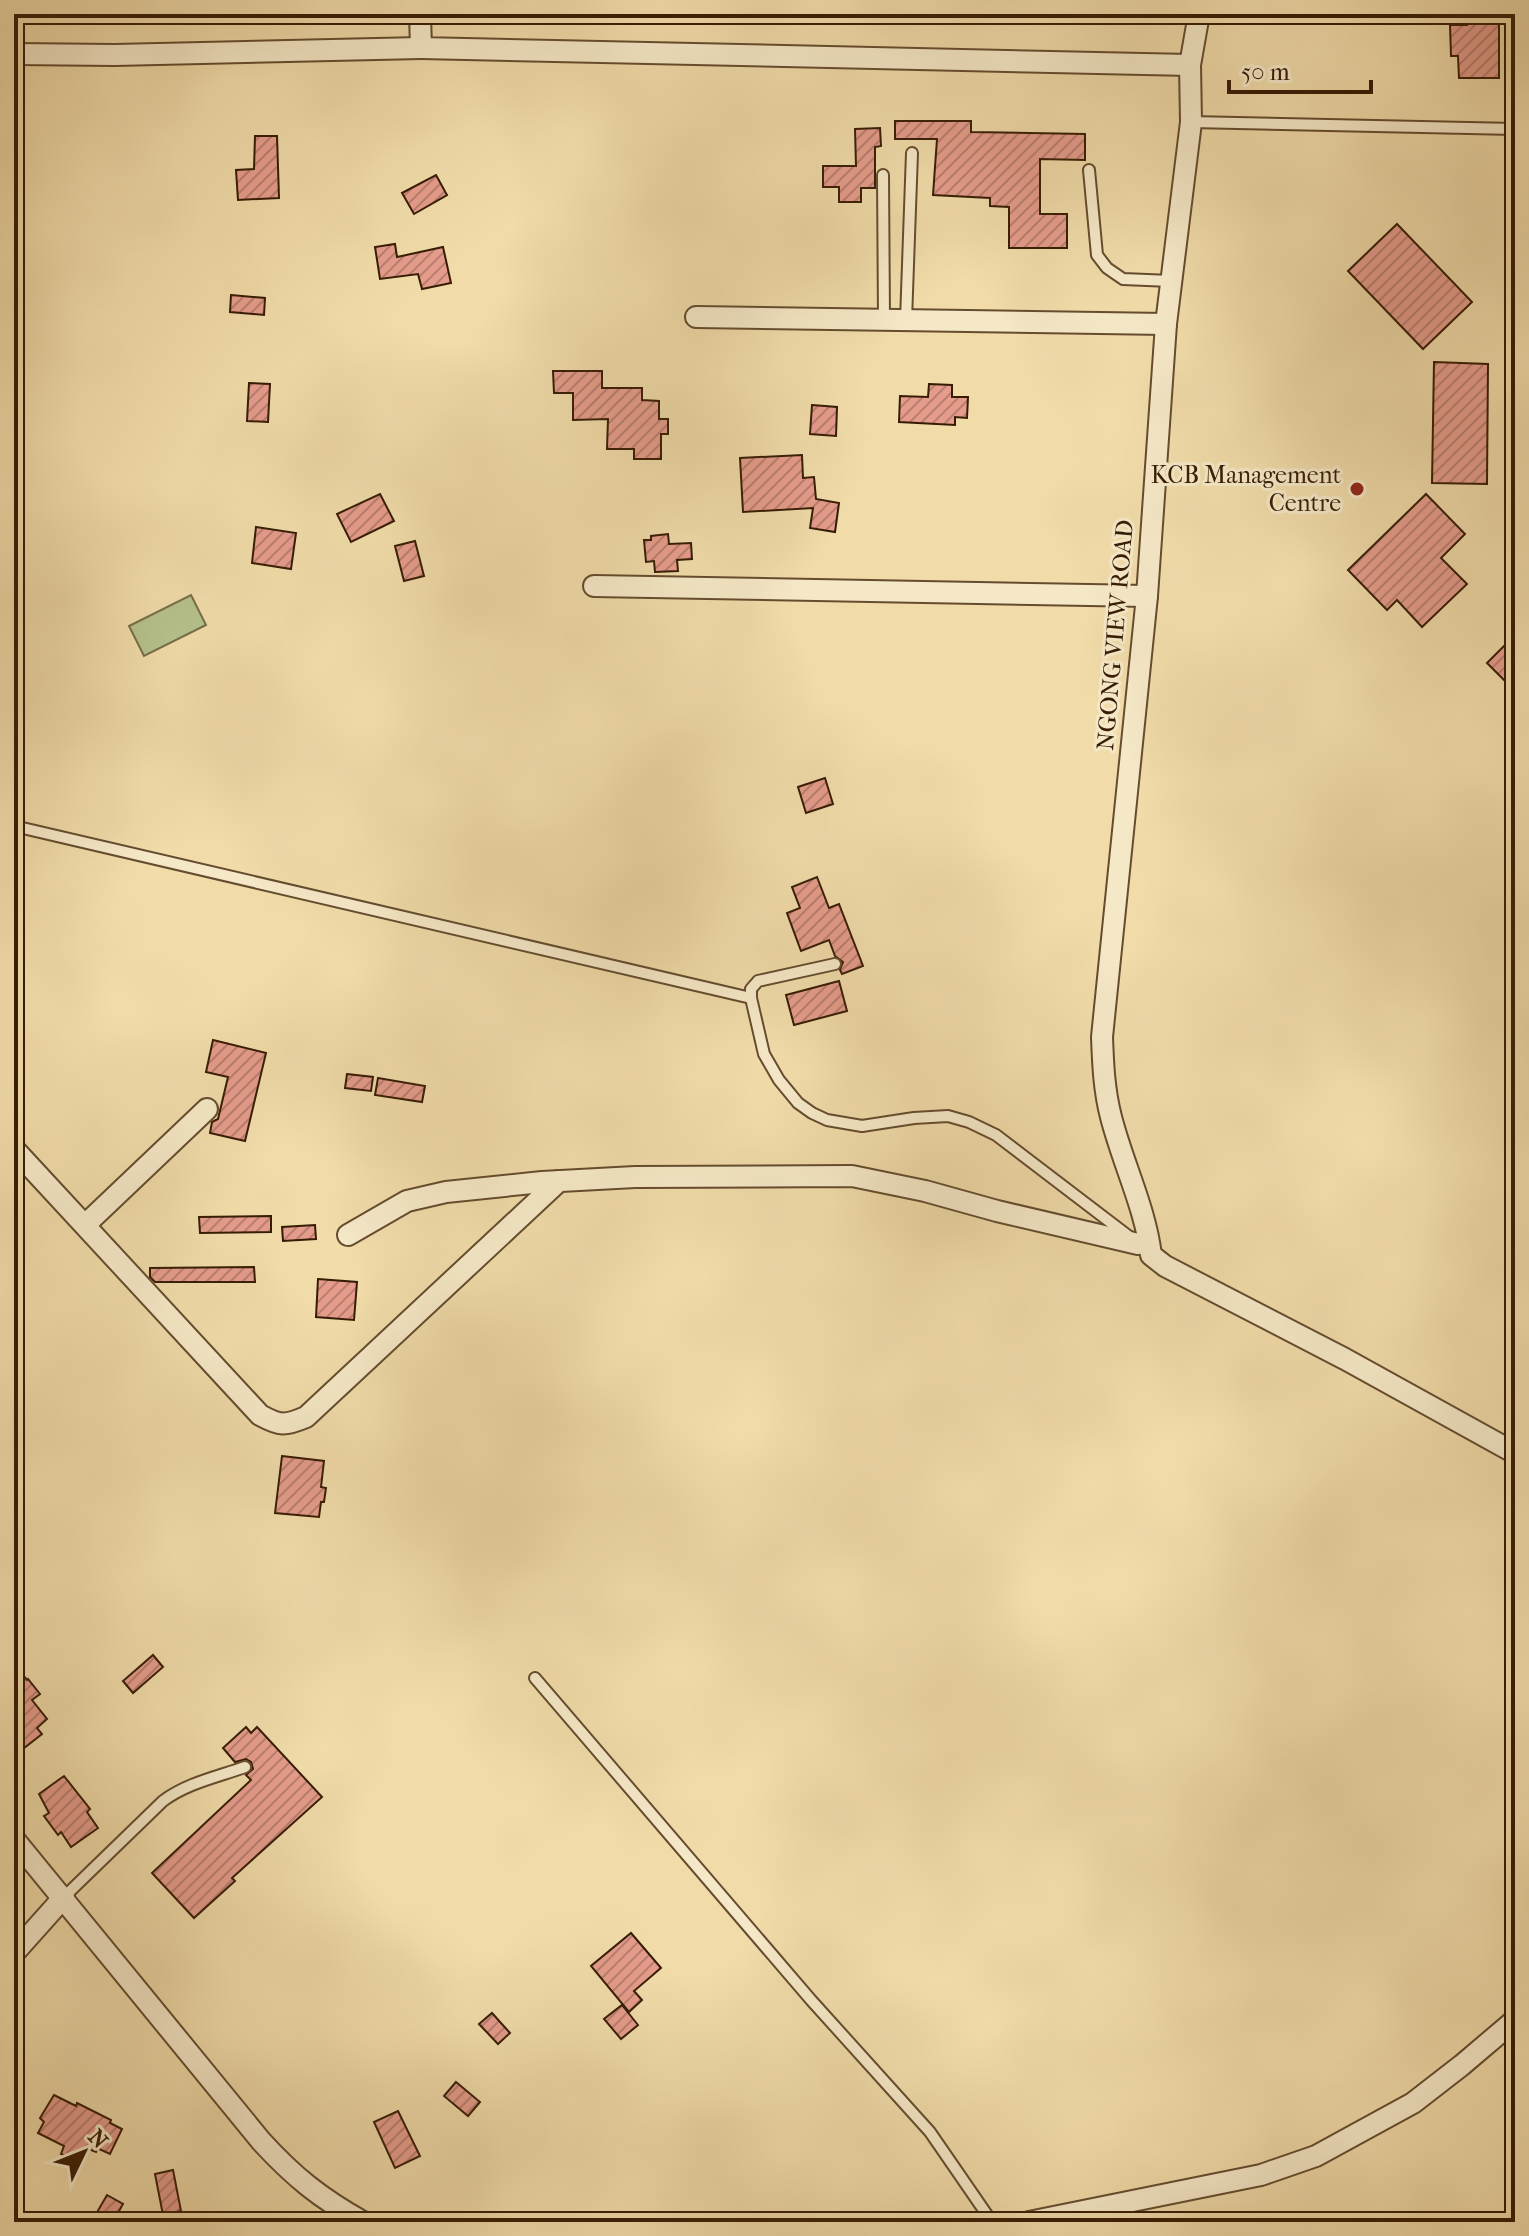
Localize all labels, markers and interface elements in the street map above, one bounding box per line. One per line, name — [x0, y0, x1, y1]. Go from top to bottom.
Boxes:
scale bar — [1229, 44, 1371, 94]
text: 50 m — [1241, 58, 1290, 86]
place label: KCB Management Centre — [1151, 461, 1341, 517]
marker: KCB Management Centre — [1348, 480, 1366, 498]
street label: NGONG VIEW ROAD — [1091, 519, 1139, 751]
north arrow — [44, 2112, 124, 2192]
text: N — [83, 2124, 113, 2154]

